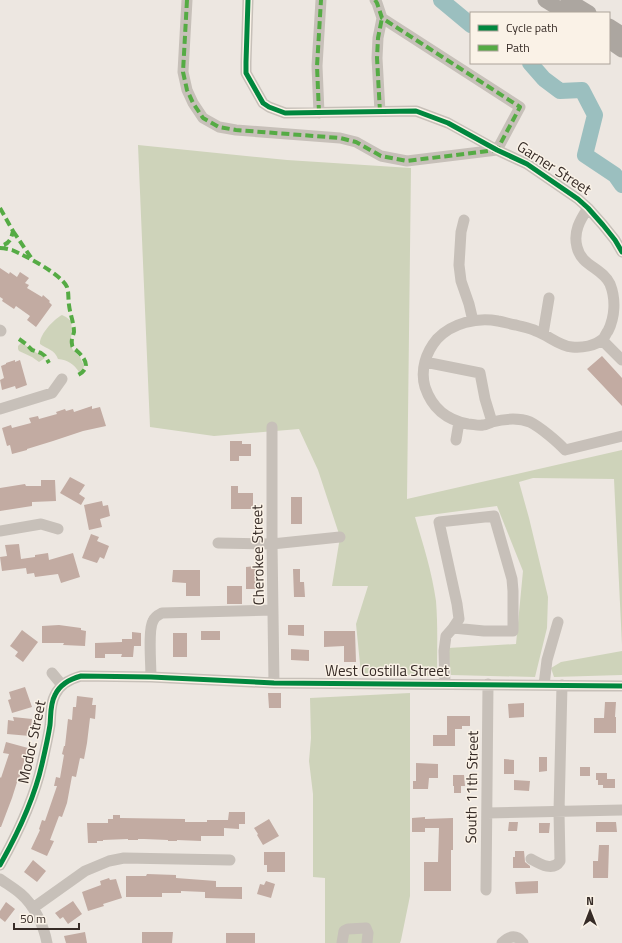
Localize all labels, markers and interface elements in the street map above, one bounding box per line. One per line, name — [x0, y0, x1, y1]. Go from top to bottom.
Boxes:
legend — [470, 12, 610, 64]
text: Cycle path — [506, 18, 558, 37]
text: Path — [506, 38, 530, 57]
street label: Garner Street — [512, 135, 597, 201]
street label: Cherokee Street — [245, 504, 270, 606]
street label: West Costilla Street — [325, 659, 450, 682]
street label: Modoc Street — [11, 697, 52, 786]
street label: South 11th Street — [459, 730, 484, 844]
north arrow — [570, 891, 610, 931]
text: N — [586, 893, 594, 909]
scale bar — [14, 905, 79, 931]
text: 50 m — [20, 909, 46, 928]

